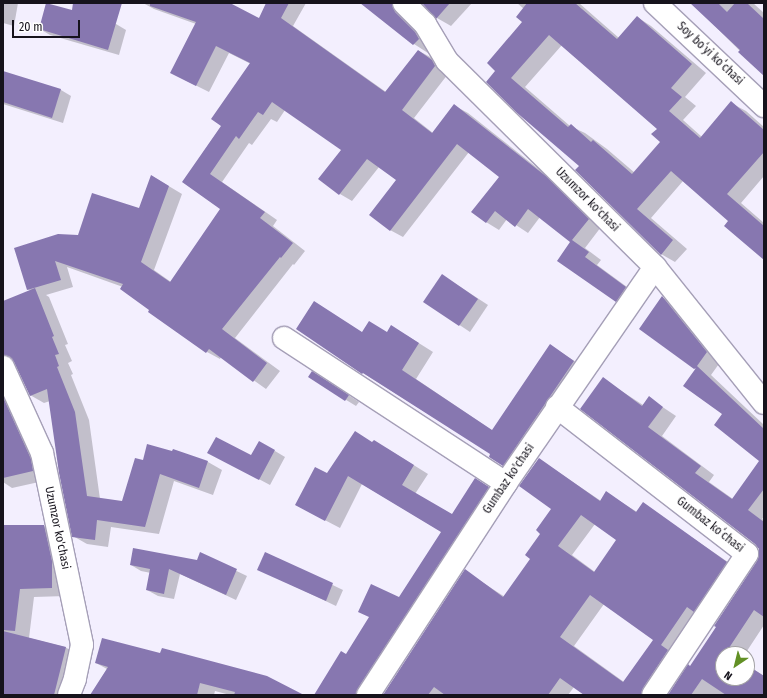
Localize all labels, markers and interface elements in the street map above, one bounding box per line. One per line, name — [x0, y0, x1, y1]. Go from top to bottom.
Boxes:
scale bar — [14, 12, 82, 38]
street label: Soy boʻyi koʻchasi — [674, 19, 746, 89]
text: 20 m — [19, 20, 43, 34]
street label: Uzumzor ko'chasi — [552, 165, 622, 235]
street label: Gumbaz ko'chasi — [480, 441, 538, 517]
street label: Uzumzor ko'chasi — [41, 485, 73, 571]
street label: Gumbaz koʻchasi — [673, 494, 747, 556]
north arrow — [715, 646, 755, 686]
text: N — [722, 668, 735, 683]

